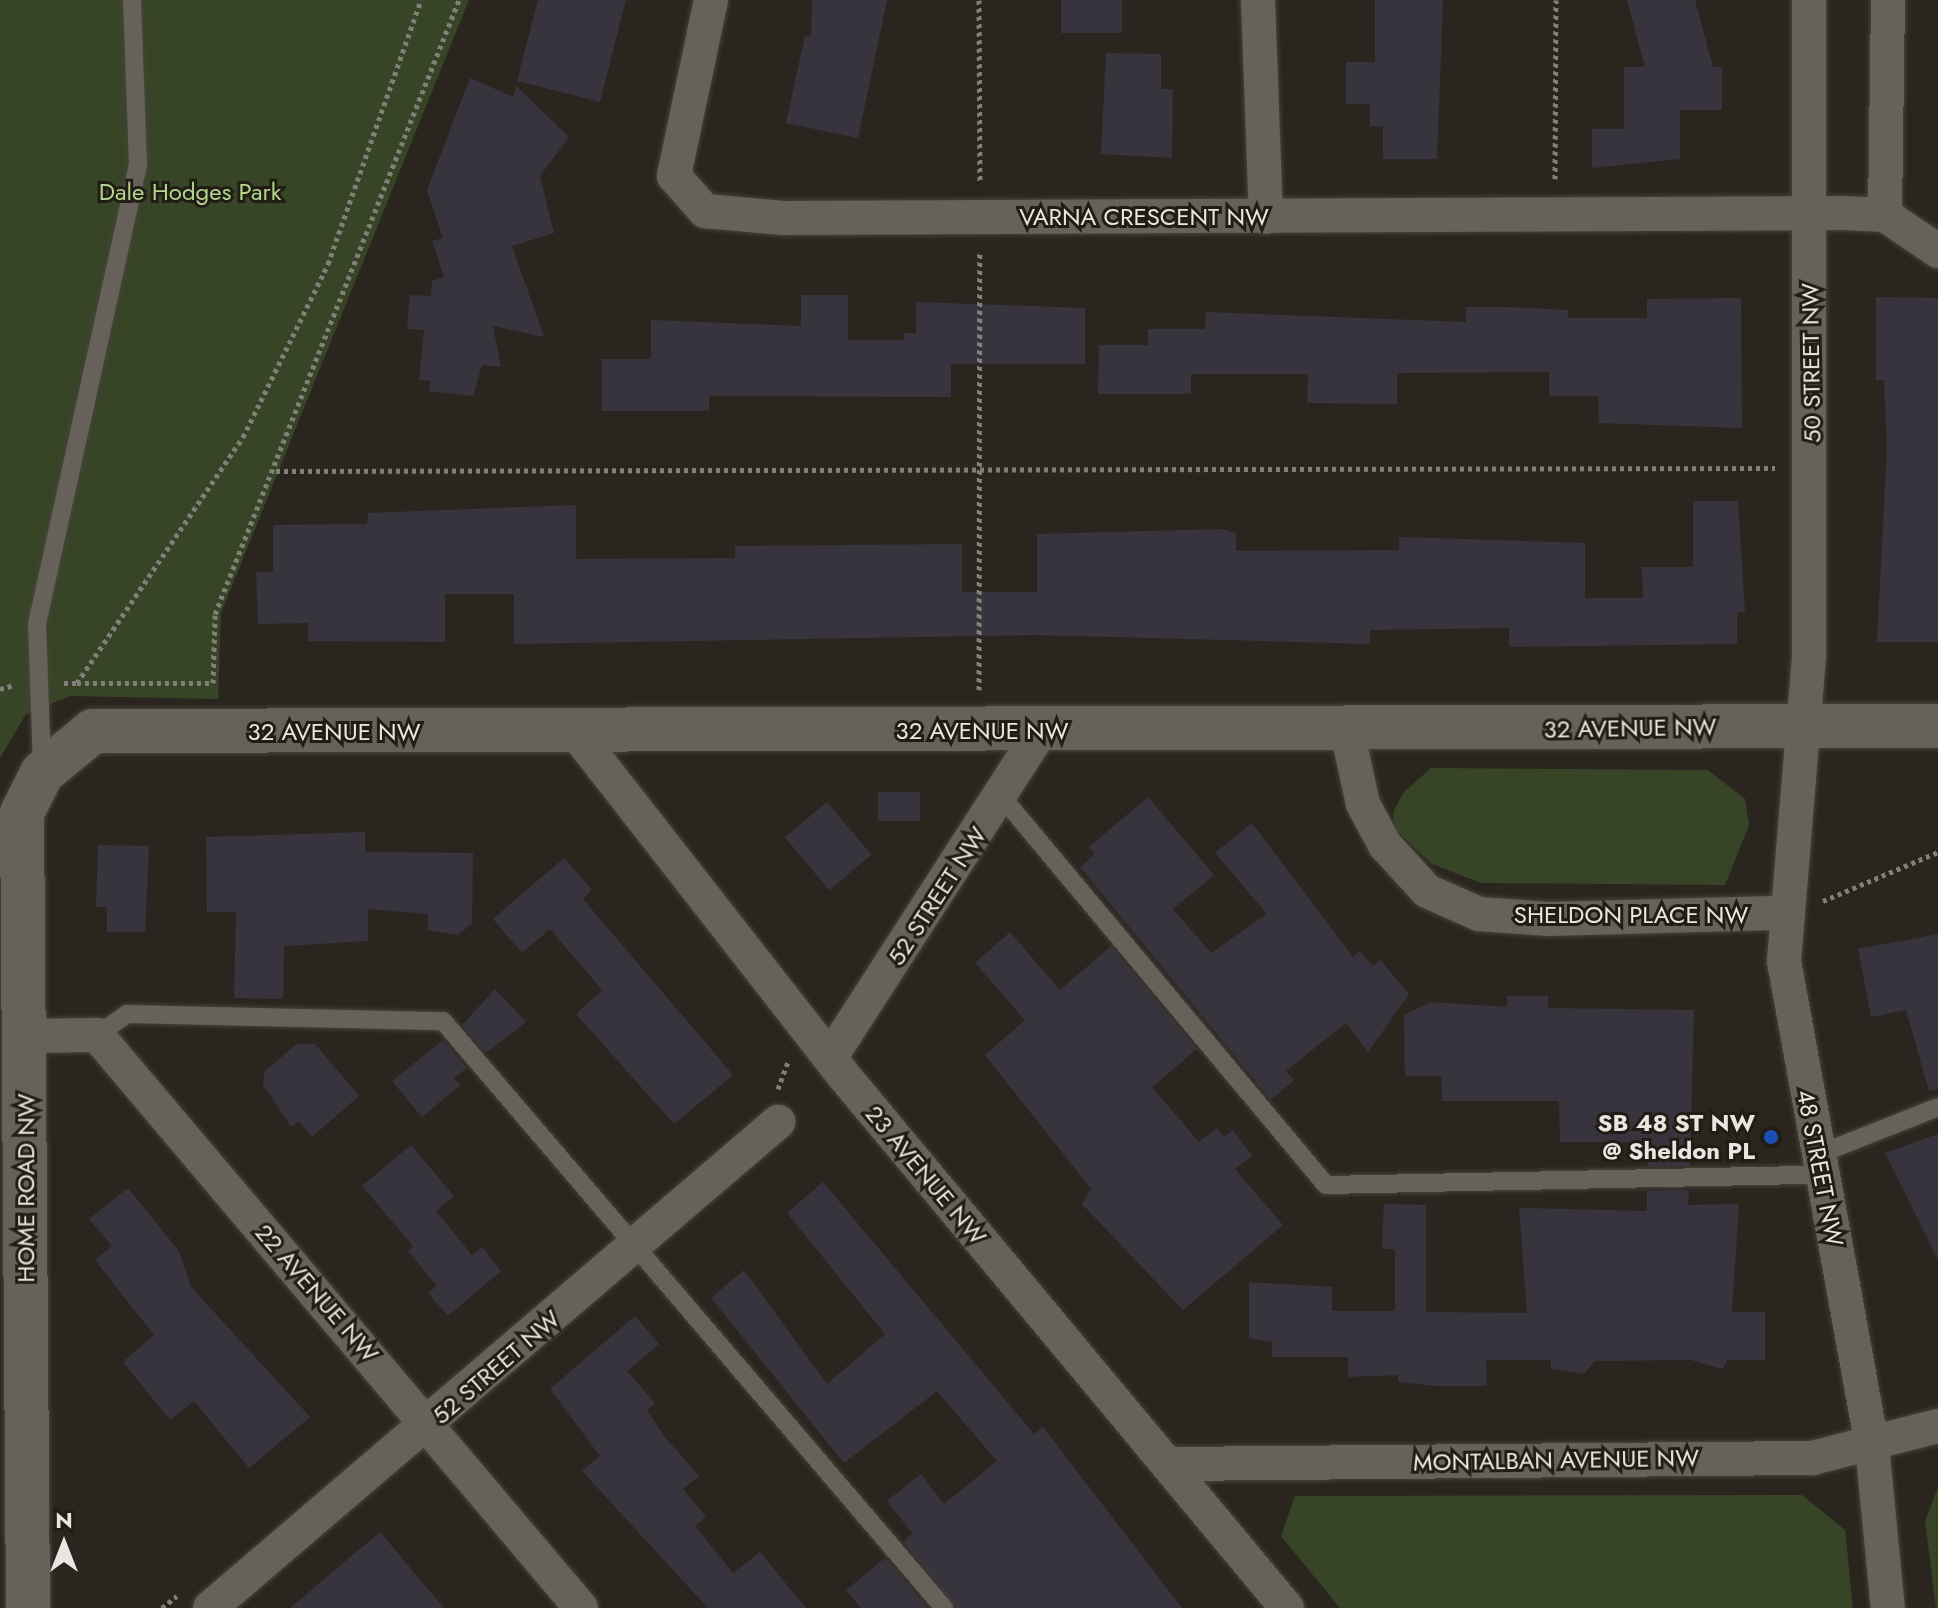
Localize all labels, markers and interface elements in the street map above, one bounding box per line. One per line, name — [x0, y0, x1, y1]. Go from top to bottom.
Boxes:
park label: Dale Hodges Park — [99, 178, 281, 206]
street label: VARNA CRESCENT NW — [1019, 203, 1269, 231]
street label: 50 STREET NW — [1795, 283, 1827, 443]
street label: 32 AVENUE NW — [1543, 712, 1717, 744]
street label: 32 AVENUE NW — [896, 717, 1068, 745]
street label: 32 AVENUE NW — [248, 718, 420, 746]
street label: 52 STREET NW — [882, 821, 992, 971]
street label: SHELDON PLACE NW — [1514, 901, 1748, 929]
street label: 48 STREET NW — [1791, 1087, 1849, 1249]
street label: HOME ROAD NW — [12, 1093, 40, 1283]
street label: 23 AVENUE NW — [859, 1100, 993, 1250]
place label: SB 48 ST NW @ Sheldon PL — [1598, 1109, 1755, 1165]
marker: SB 48 ST NW @ Sheldon PL — [1762, 1128, 1780, 1146]
street label: 22 AVENUE NW — [249, 1218, 385, 1368]
street label: 52 STREET NW — [426, 1304, 566, 1430]
street label: MONTALBAN AVENUE NW — [1413, 1443, 1699, 1477]
north arrow — [24, 1504, 104, 1584]
text: N — [55, 1504, 73, 1536]

